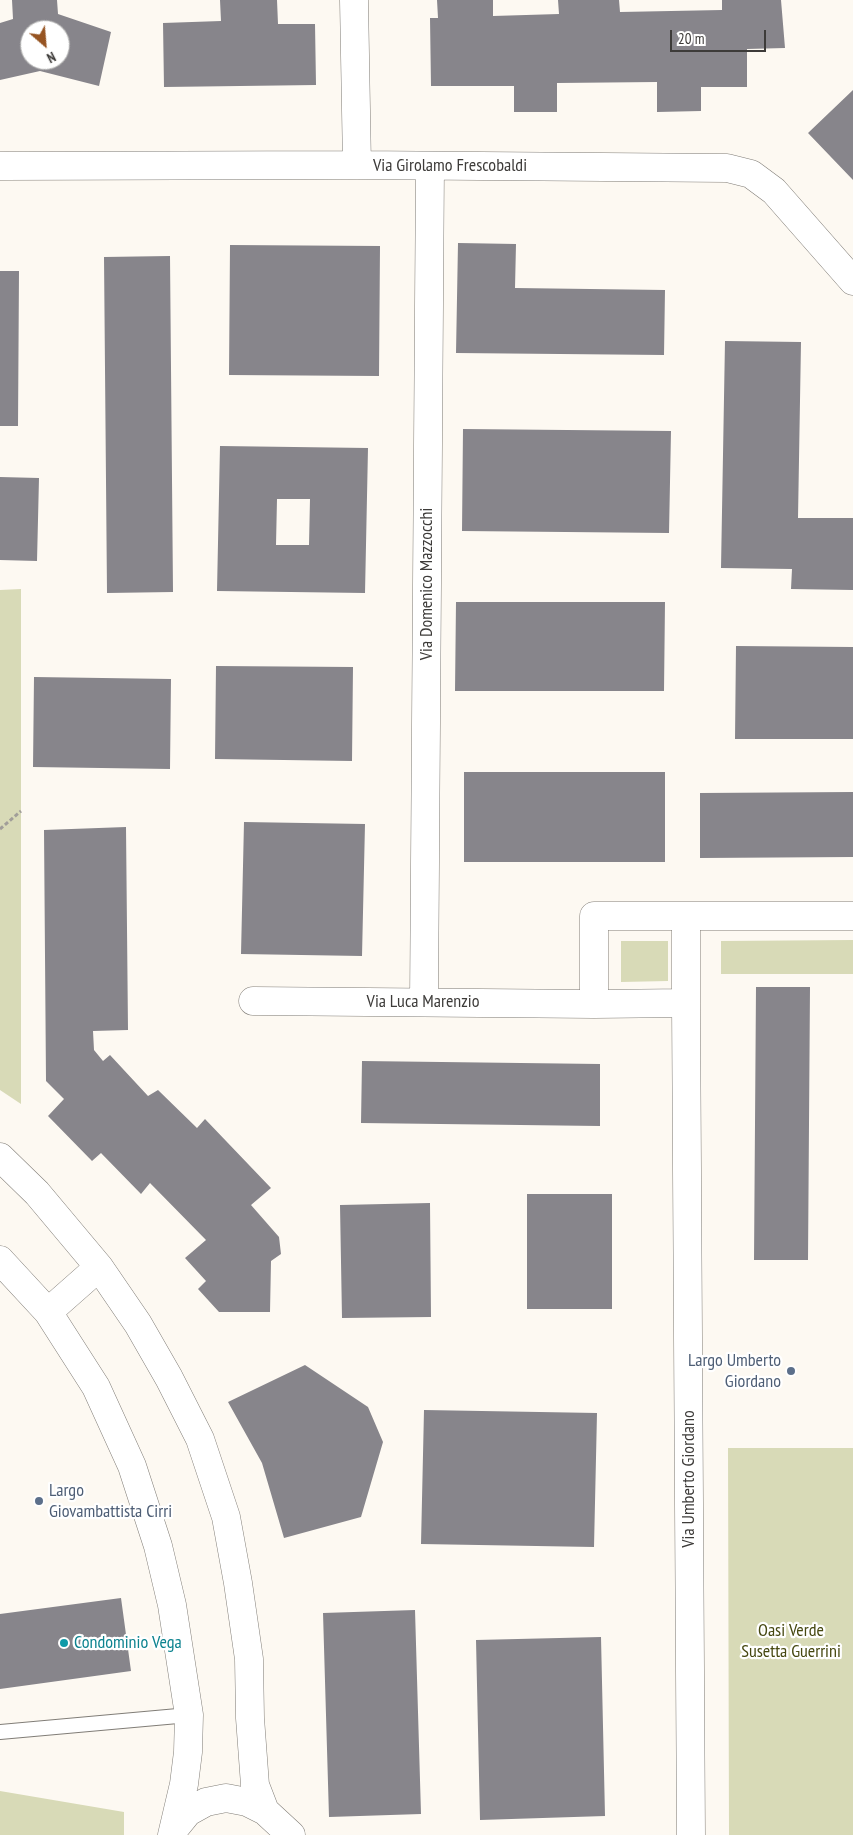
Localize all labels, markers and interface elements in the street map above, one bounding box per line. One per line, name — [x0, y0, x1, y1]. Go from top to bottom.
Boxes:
north arrow — [20, 20, 70, 70]
scale bar — [673, 20, 769, 52]
text: 20 m — [678, 29, 704, 48]
text: N — [44, 48, 59, 67]
street label: Via Girolamo Frescobaldi — [373, 155, 527, 177]
street label: Via Domenico Mazzocchi — [416, 508, 438, 660]
street label: Via Luca Marenzio — [367, 991, 479, 1013]
place label: Largo Umberto Giordano — [688, 1350, 781, 1392]
marker: Largo Umberto Giordano — [785, 1365, 797, 1377]
street label: Via Umberto Giordano — [678, 1410, 700, 1548]
place label: Largo Giovambattista Cirri — [49, 1480, 172, 1522]
marker: Largo Giovambattista Cirri — [33, 1495, 45, 1507]
park label: Oasi Verde Susetta Guerrini — [741, 1620, 841, 1662]
place label: Condominio Vega — [74, 1632, 182, 1654]
marker: Condominio Vega — [58, 1637, 70, 1649]

